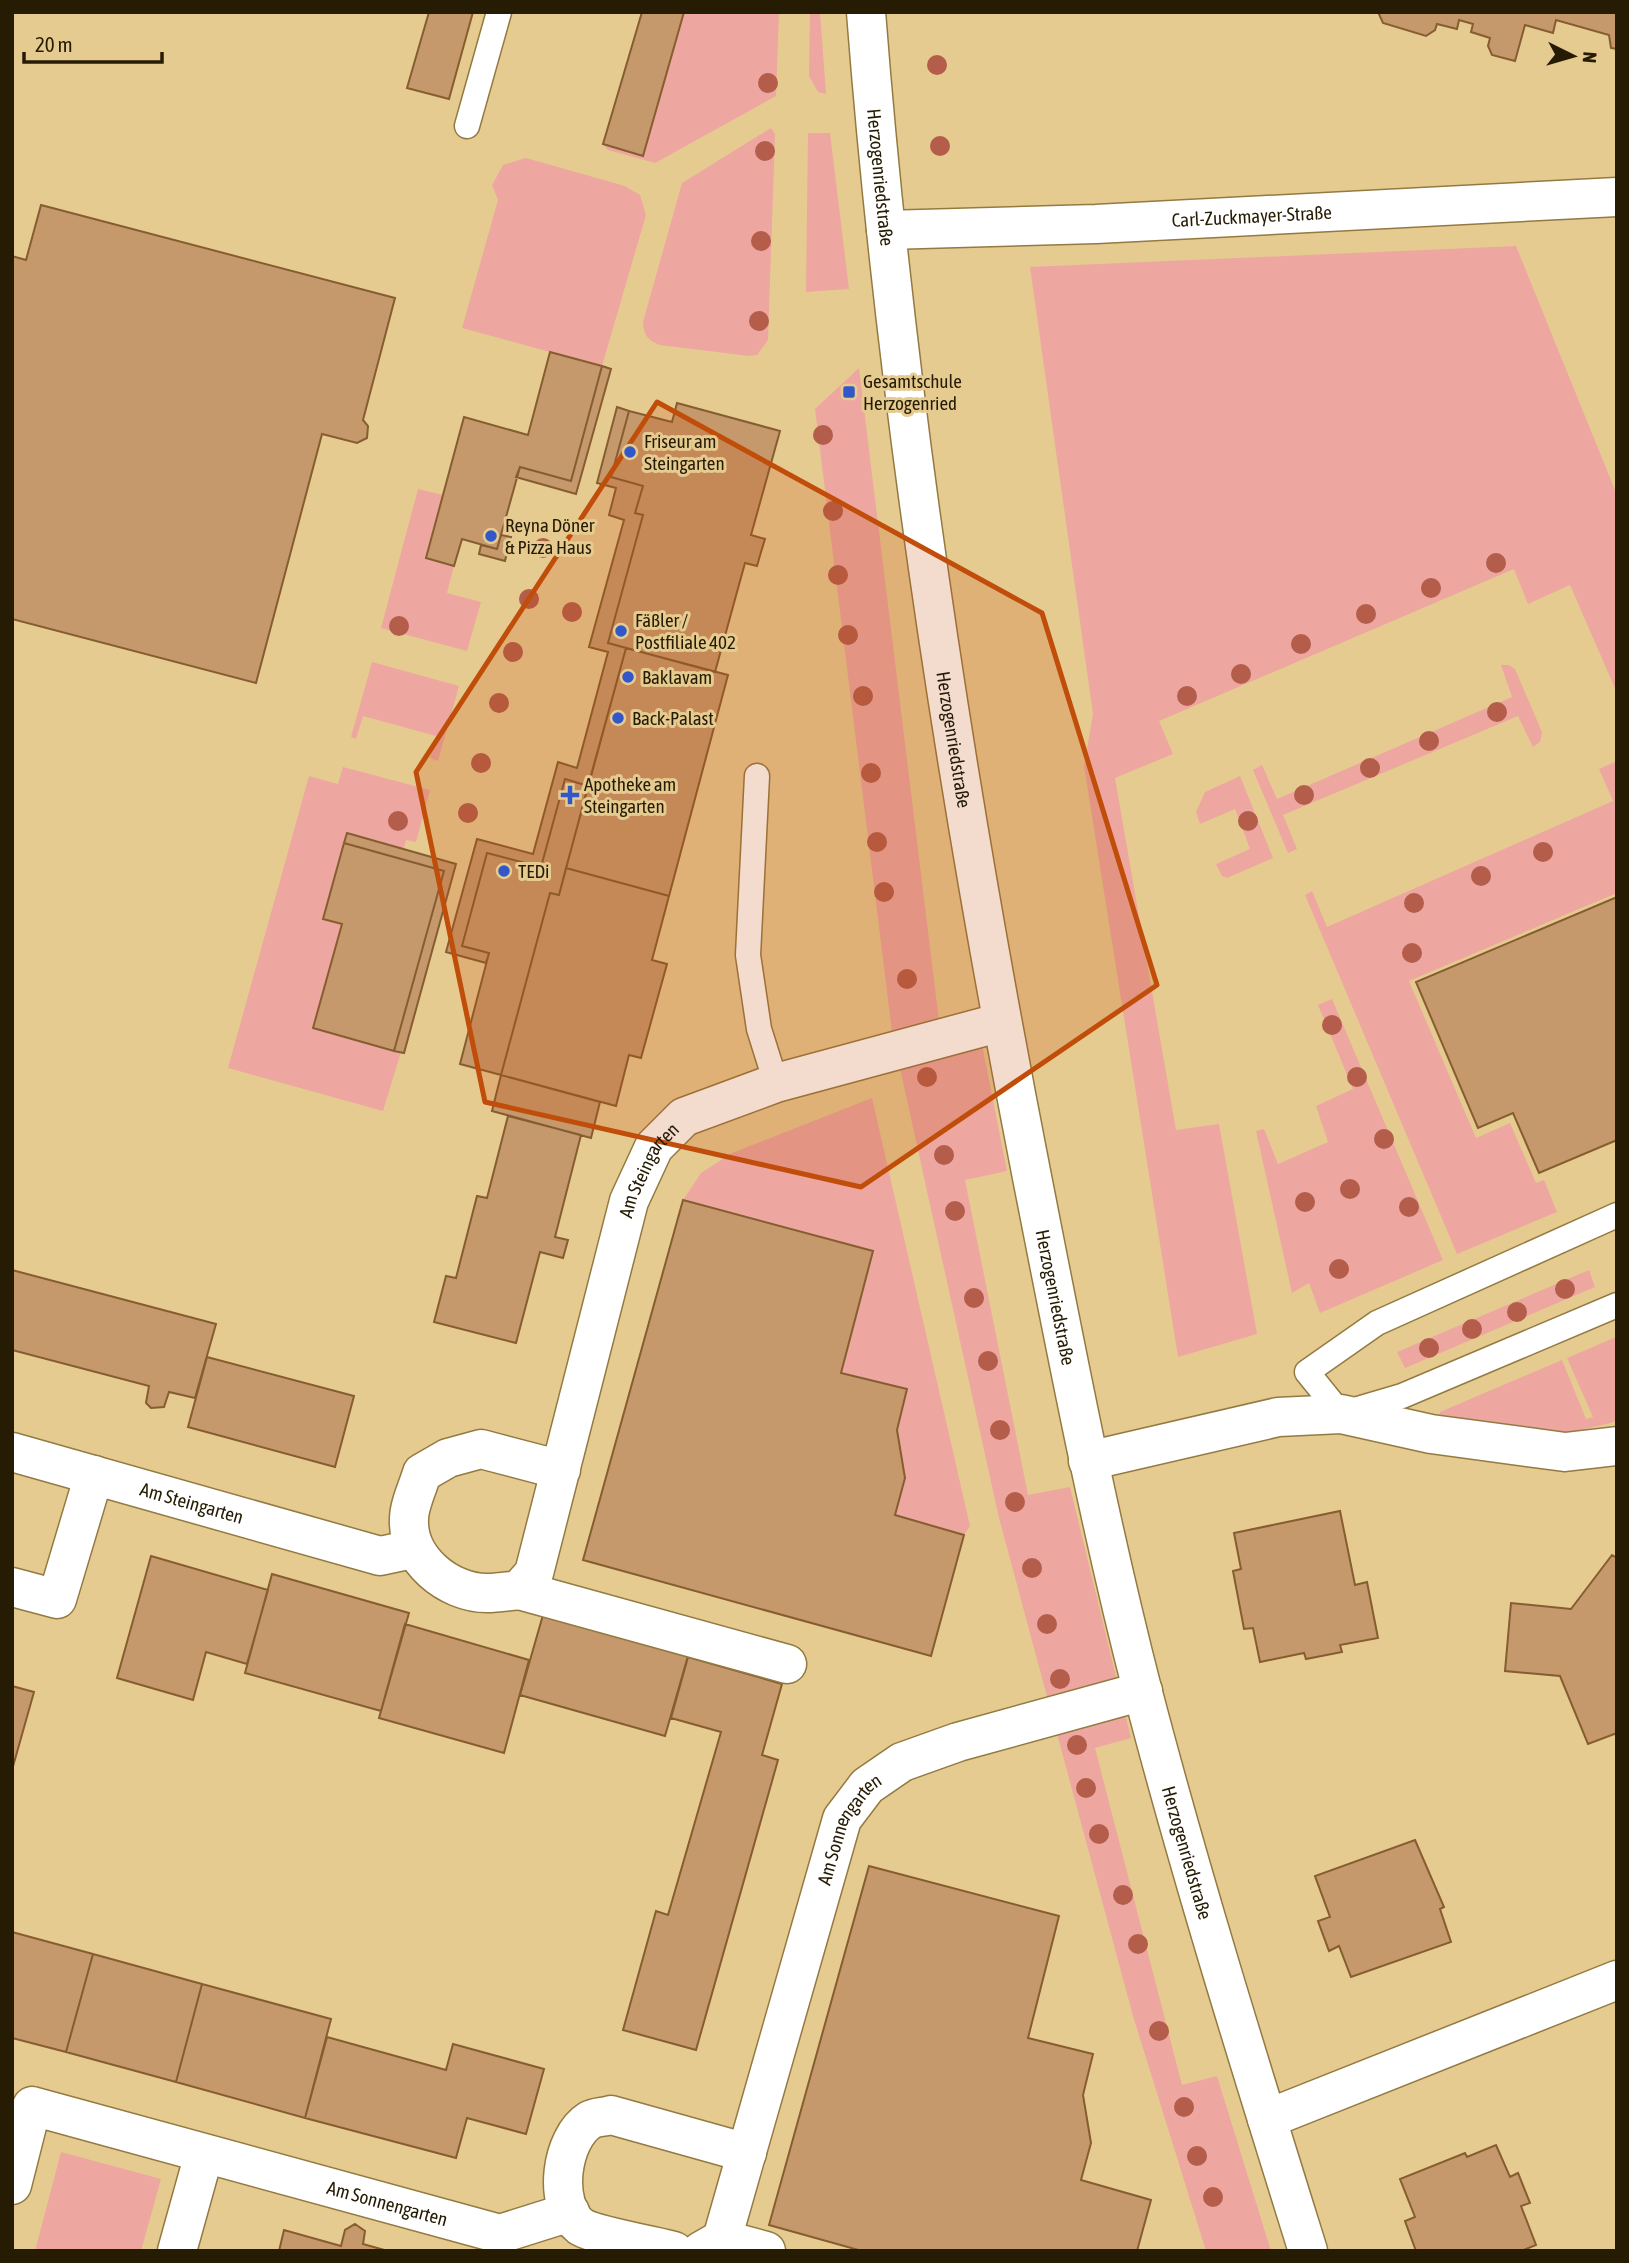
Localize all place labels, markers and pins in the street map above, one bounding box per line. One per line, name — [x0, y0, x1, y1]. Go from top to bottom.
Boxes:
place label: Gesamtschule Herzogenried — [863, 370, 962, 414]
marker: Gesamtschule Herzogenried — [841, 384, 857, 400]
place label: Friseur am Steingarten — [644, 430, 725, 474]
marker: Friseur am Steingarten — [622, 444, 638, 460]
place label: Reyna Döner & Pizza Haus — [505, 514, 595, 558]
marker: Reyna Döner & Pizza Haus — [483, 528, 499, 544]
place label: Fäßler / Postfiliale 402 — [635, 609, 736, 653]
marker: Fäßler / Postfiliale 402 — [613, 623, 629, 639]
place label: Baklavam — [642, 666, 712, 688]
marker: Baklavam — [620, 669, 636, 685]
place label: Back-Palast — [632, 707, 714, 729]
marker: Back-Palast — [610, 710, 626, 726]
place label: Apotheke am Steingarten — [584, 773, 676, 817]
marker: Apotheke am Steingarten — [562, 787, 578, 803]
place label: TEDi — [518, 860, 549, 882]
marker: TEDi — [496, 863, 512, 879]

